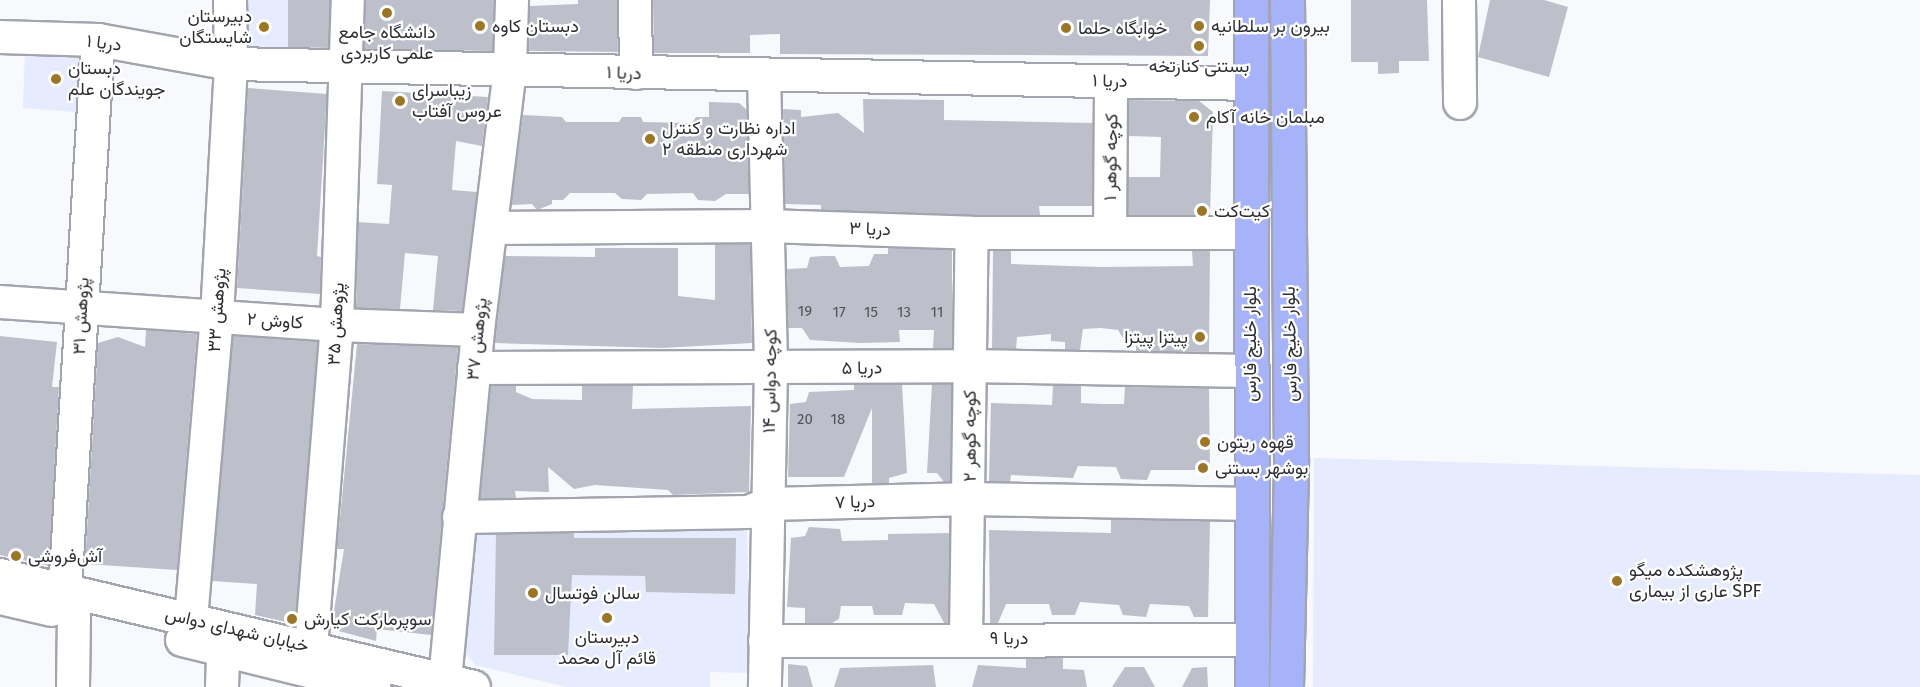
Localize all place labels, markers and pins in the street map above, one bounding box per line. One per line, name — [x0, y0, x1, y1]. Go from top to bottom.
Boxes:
place label: دبیرستان شایستگان — [179, 6, 252, 48]
marker: دانشگاه جامع علمی کاربردی — [380, 6, 394, 20]
place label: دبستان کاوه — [492, 15, 579, 37]
place label: بیرون بر سلطانیه — [1211, 15, 1330, 37]
place label: خوابگاه حلما — [1078, 17, 1167, 39]
marker: دبستان کاوه — [473, 19, 487, 33]
marker: بیرون بر سلطانیه — [1192, 19, 1206, 33]
marker: دبیرستان شایستگان — [257, 20, 271, 34]
marker: خوابگاه حلما — [1059, 21, 1073, 35]
place label: دانشگاه جامع علمی کاربردی — [338, 22, 436, 64]
marker: بستنی کنارتخه — [1192, 39, 1206, 53]
place label: بستنی کنارتخه — [1149, 55, 1249, 77]
place label: دبستان جویندگان علم — [68, 58, 165, 100]
marker: دبستان جویندگان علم — [49, 72, 63, 86]
place label: زیباسرای عروس آفتاب — [412, 80, 502, 122]
marker: زیباسرای عروس آفتاب — [393, 94, 407, 108]
place label: مبلمان خانه آکام — [1206, 106, 1325, 128]
marker: مبلمان خانه آکام — [1187, 110, 1201, 124]
place label: اداره‌ نظارت و کنترل شهرداری منطقه ۲ — [662, 118, 795, 160]
marker: اداره‌ نظارت و کنترل شهرداری منطقه ۲ — [643, 132, 657, 146]
place label: کیت‌کت — [1214, 200, 1270, 222]
marker: کیت‌کت — [1195, 204, 1209, 218]
place label: پیتزا پیتزا — [1124, 326, 1188, 348]
marker: پیتزا پیتزا — [1193, 330, 1207, 344]
place label: قهوه ریتون — [1217, 431, 1294, 453]
marker: قهوه ریتون — [1198, 435, 1212, 449]
place label: بوشهر بستنی — [1215, 457, 1308, 479]
marker: بوشهر بستنی — [1196, 461, 1210, 475]
place label: آش‌فروشی — [28, 545, 102, 567]
marker: آش‌فروشی — [9, 549, 23, 563]
place label: پژوهشکده میگو عاری از بیماری SPF — [1629, 560, 1761, 602]
marker: پژوهشکده میگو عاری از بیماری SPF — [1610, 574, 1624, 588]
place label: سالن فوتسال — [545, 582, 640, 604]
marker: سالن فوتسال — [526, 586, 540, 600]
place label: سوپرمارکت کیارش — [304, 608, 432, 630]
marker: دبیرستان قائم آل محمد — [600, 611, 614, 625]
marker: سوپرمارکت کیارش — [285, 612, 299, 626]
place label: دبیرستان قائم آل محمد — [558, 627, 656, 670]

